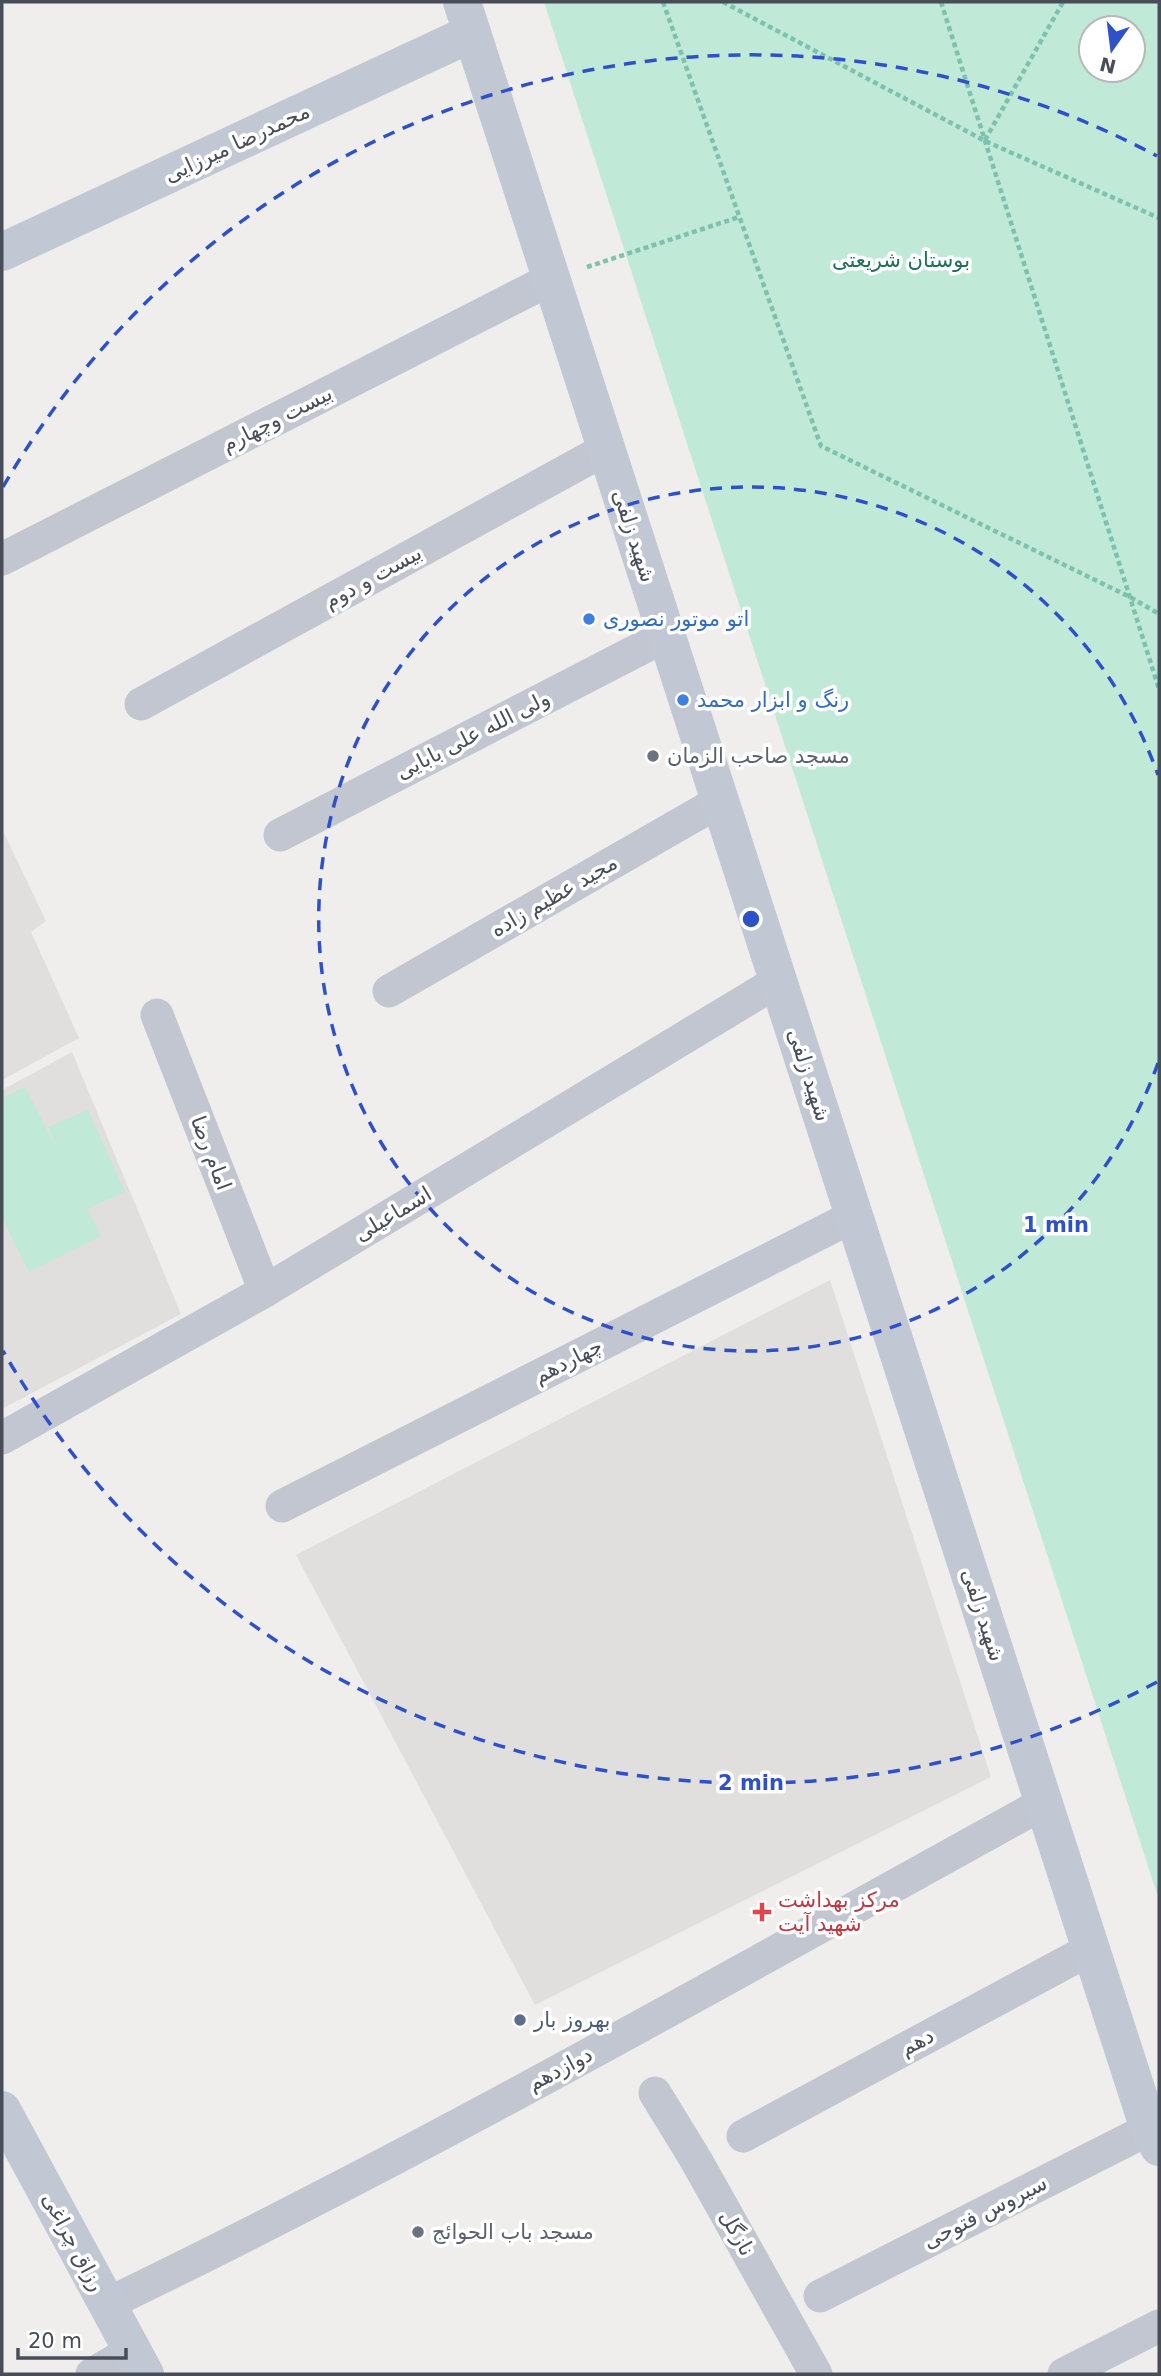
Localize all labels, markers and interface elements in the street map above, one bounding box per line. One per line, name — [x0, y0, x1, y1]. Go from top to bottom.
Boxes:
north arrow — [1077, 14, 1147, 84]
text: N — [1098, 53, 1118, 78]
street label: محمدرضا میرزایی — [161, 99, 313, 187]
park label: بوستان شریعتی — [832, 248, 970, 272]
street label: بیست وچهارم — [218, 381, 336, 457]
street label: شهید زلفی — [608, 487, 660, 585]
street label: بیست و دوم — [320, 540, 426, 614]
place label: اتو موتور نصوری — [603, 607, 749, 631]
marker: اتو موتور نصوری — [581, 611, 597, 627]
street label: ولی الله علی‌ بابایی — [392, 686, 554, 784]
place label: رنگ و ابزار محمد — [697, 688, 849, 712]
marker: رنگ و ابزار محمد — [675, 692, 691, 708]
place label: مسجد صاحب الزمان — [667, 744, 850, 768]
marker: مسجد صاحب الزمان — [645, 748, 661, 764]
street label: مجید عظیم زاده — [487, 850, 622, 943]
centre of rings — [739, 907, 763, 931]
street label: شهید زلفی — [783, 1026, 835, 1124]
street label: امام رضا — [186, 1113, 236, 1193]
street label: اسماعیلی — [350, 1182, 436, 1246]
text: 1 min — [1023, 1213, 1089, 1237]
street label: چهاردهم — [530, 1334, 607, 1389]
street label: شهید زلفی — [957, 1566, 1009, 1664]
text: 2 min — [718, 1771, 784, 1795]
place label: مرکز بهداشت شهید آیت — [778, 1888, 900, 1936]
marker: مرکز بهداشت شهید آیت — [752, 1902, 772, 1922]
place label: بهروز بار — [533, 2008, 610, 2032]
marker: بهروز بار — [512, 2012, 528, 2028]
street label: دهم — [896, 2023, 938, 2062]
street label: دوازدهم — [524, 2042, 597, 2097]
street label: سیروس فتوحی — [919, 2171, 1051, 2253]
street label: رزاق چراغی — [37, 2189, 109, 2295]
street label: نازگل — [715, 2206, 759, 2260]
place label: مسجد باب الحوائج — [432, 2220, 594, 2244]
marker: مسجد باب الحوائج — [410, 2224, 426, 2240]
scale bar — [18, 2316, 126, 2360]
text: 20 m — [28, 2329, 82, 2353]

